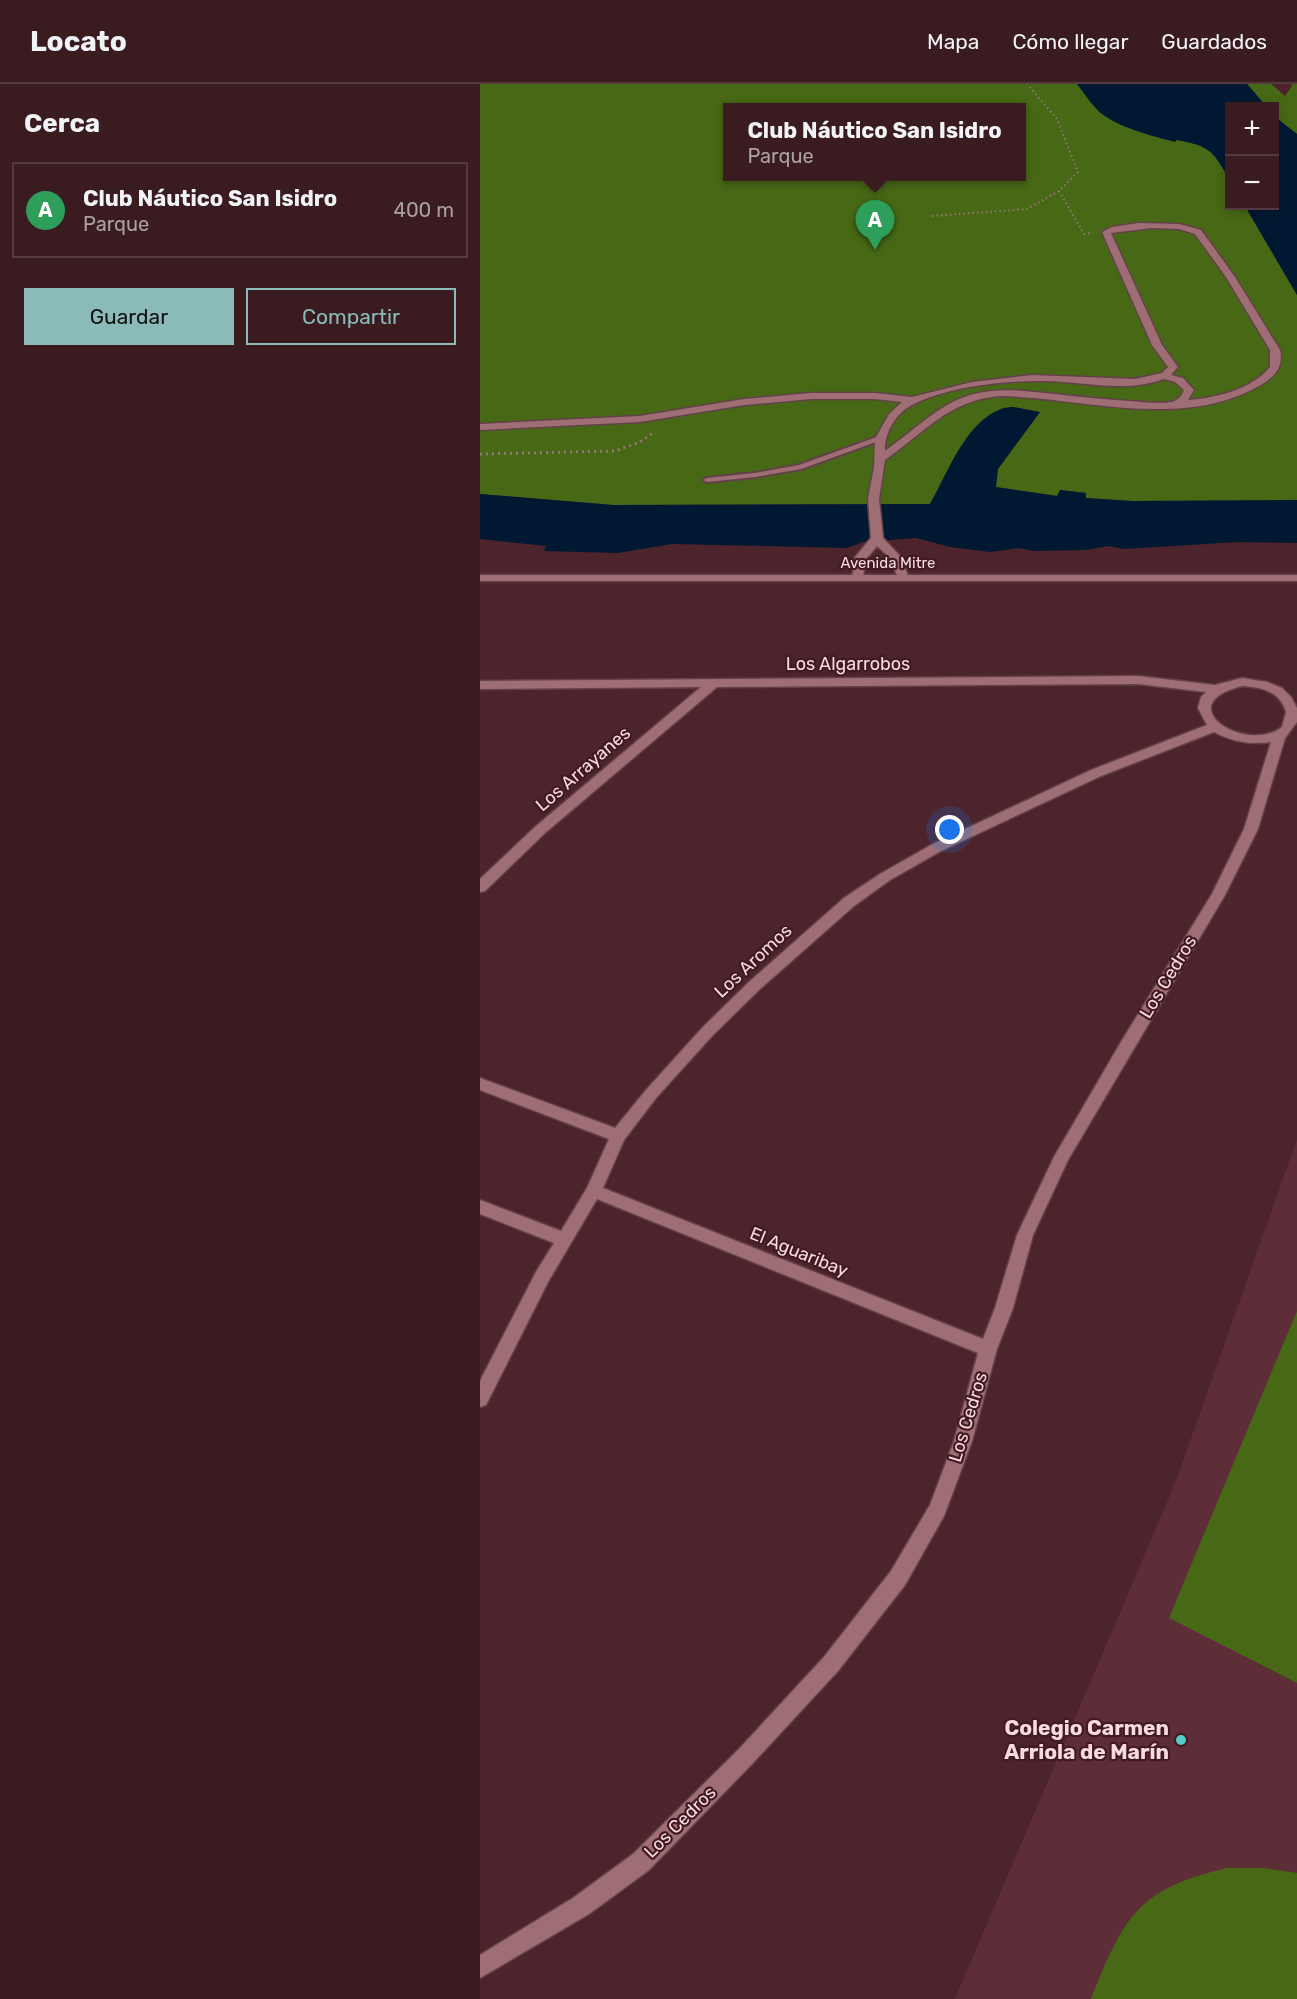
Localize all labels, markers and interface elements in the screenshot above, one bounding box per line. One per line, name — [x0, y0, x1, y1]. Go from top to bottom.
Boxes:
text: Locato — [30, 25, 127, 58]
text: Mapa — [927, 29, 979, 54]
text: Cómo llegar — [1012, 29, 1128, 54]
text: Guardados — [1161, 29, 1267, 54]
map controls — [1225, 102, 1279, 210]
button: + — [1225, 102, 1279, 156]
popup — [723, 103, 1026, 181]
text: Cerca — [24, 108, 100, 139]
text: Club Náutico San Isidro — [747, 117, 1002, 144]
text: Parque — [747, 144, 814, 168]
button: − — [1225, 156, 1279, 210]
text: Club Náutico San Isidro — [83, 185, 337, 212]
text: A — [38, 198, 53, 222]
text: 400 m — [394, 198, 454, 222]
pin: A — [856, 200, 894, 250]
text: Parque — [83, 212, 149, 236]
button: Guardar — [24, 288, 234, 345]
button: Compartir — [246, 288, 456, 345]
street label: Avenida Mitre — [841, 554, 935, 572]
street label: Los Algarrobos — [786, 653, 910, 675]
street label: Los Arrayanes — [531, 722, 635, 816]
your location — [935, 815, 964, 844]
street label: Los Aromos — [710, 920, 796, 1002]
street label: Los Cedros — [1135, 932, 1201, 1022]
street label: El Aguaribay — [747, 1222, 852, 1282]
street label: Los Cedros — [944, 1369, 992, 1465]
place label: Colegio Carmen Arriola de Marín — [1004, 1715, 1169, 1764]
marker: Colegio Carmen Arriola de Marín — [1174, 1733, 1188, 1747]
street label: Los Cedros — [639, 1781, 721, 1863]

